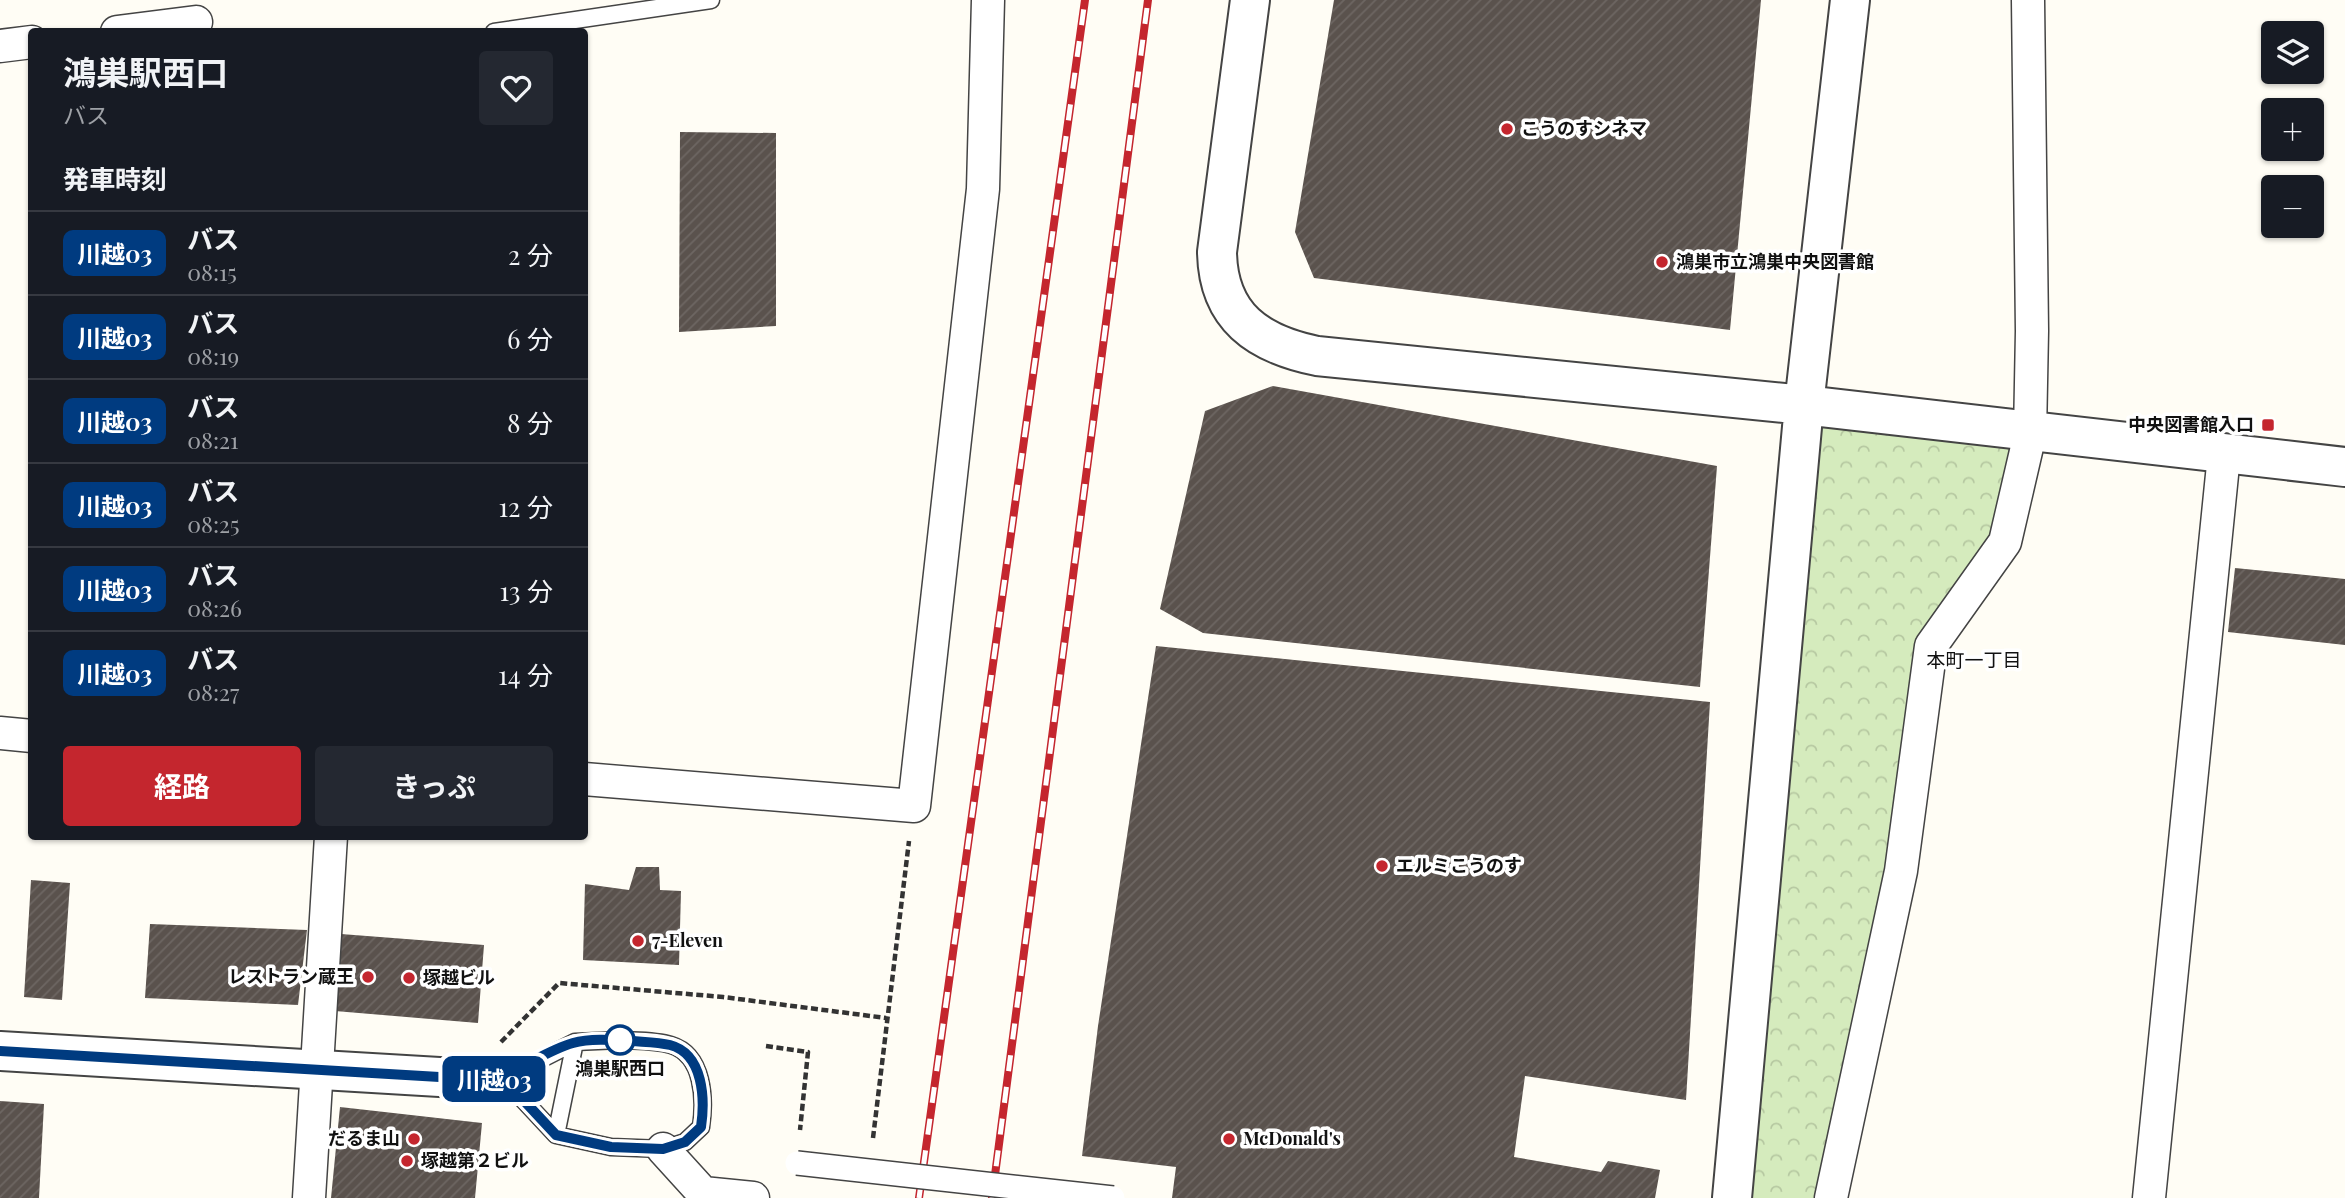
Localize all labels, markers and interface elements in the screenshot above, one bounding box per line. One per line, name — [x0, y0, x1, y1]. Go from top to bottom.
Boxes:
map controls — [2261, 21, 2324, 238]
button: layers — [2261, 21, 2324, 84]
text: 鴻巣駅西口 — [63, 49, 228, 93]
button: heart — [479, 51, 553, 125]
button: + — [2261, 98, 2324, 161]
text: バス — [63, 99, 109, 130]
place label: こうのすシネマ — [1521, 116, 1647, 140]
marker: こうのすシネマ — [1499, 121, 1515, 137]
text: 発車時刻 — [63, 161, 167, 196]
button: − — [2261, 175, 2324, 238]
text: バス — [187, 221, 239, 256]
text: 川越03 — [77, 237, 152, 269]
text: 2 分 — [508, 237, 553, 272]
place label: 鴻巣市立鴻巣中央図書館 — [1676, 249, 1874, 273]
marker: 鴻巣市立鴻巣中央図書館 — [1654, 254, 1670, 270]
text: 08:15 — [187, 256, 237, 287]
text: バス — [187, 305, 239, 340]
text: 川越03 — [77, 321, 152, 353]
text: 6 分 — [507, 321, 553, 356]
text: 08:19 — [187, 340, 239, 371]
text: バス — [187, 389, 239, 424]
text: 川越03 — [77, 405, 152, 437]
text: 8 分 — [507, 405, 553, 440]
place label: 中央図書館入口 — [2128, 412, 2254, 436]
marker: 中央図書館入口 — [2260, 417, 2276, 433]
text: 08:21 — [187, 424, 239, 455]
text: バス — [187, 473, 239, 508]
text: 川越03 — [77, 489, 152, 521]
text: 12 分 — [498, 489, 553, 524]
text: 08:25 — [187, 508, 240, 539]
text: バス — [187, 557, 239, 592]
text: 川越03 — [77, 573, 152, 605]
text: 13 分 — [500, 573, 553, 608]
text: 08:26 — [187, 592, 242, 623]
text: バス — [187, 641, 239, 676]
district label: 本町一丁目 — [1926, 646, 2022, 672]
text: 川越03 — [77, 657, 152, 689]
text: 14 分 — [498, 657, 553, 692]
text: 08:27 — [187, 676, 239, 707]
button: 経路 — [63, 746, 301, 826]
button: きっぷ — [315, 746, 553, 826]
place label: エルミこうのす — [1396, 853, 1522, 877]
marker: エルミこうのす — [1374, 858, 1390, 874]
place label: 7-Eleven — [652, 928, 723, 952]
marker: 7-Eleven — [630, 933, 646, 949]
place label: レストラン蔵王 — [228, 964, 354, 988]
place label: 塚越ビル — [423, 965, 495, 989]
marker: レストラン蔵王 — [360, 969, 376, 985]
marker: 塚越ビル — [401, 970, 417, 986]
marker: 鴻巣駅西口 — [605, 1025, 635, 1055]
line badge: 川越03 — [445, 1056, 543, 1102]
place label: 鴻巣駅西口 — [575, 1056, 665, 1080]
text: 川越03 — [456, 1063, 532, 1095]
place label: だるま山 — [328, 1126, 400, 1150]
place label: McDonald's — [1243, 1126, 1341, 1150]
marker: だるま山 — [406, 1131, 422, 1147]
marker: McDonald's — [1221, 1131, 1237, 1147]
place label: 塚越第２ビル — [421, 1148, 529, 1172]
marker: 塚越第２ビル — [399, 1153, 415, 1169]

